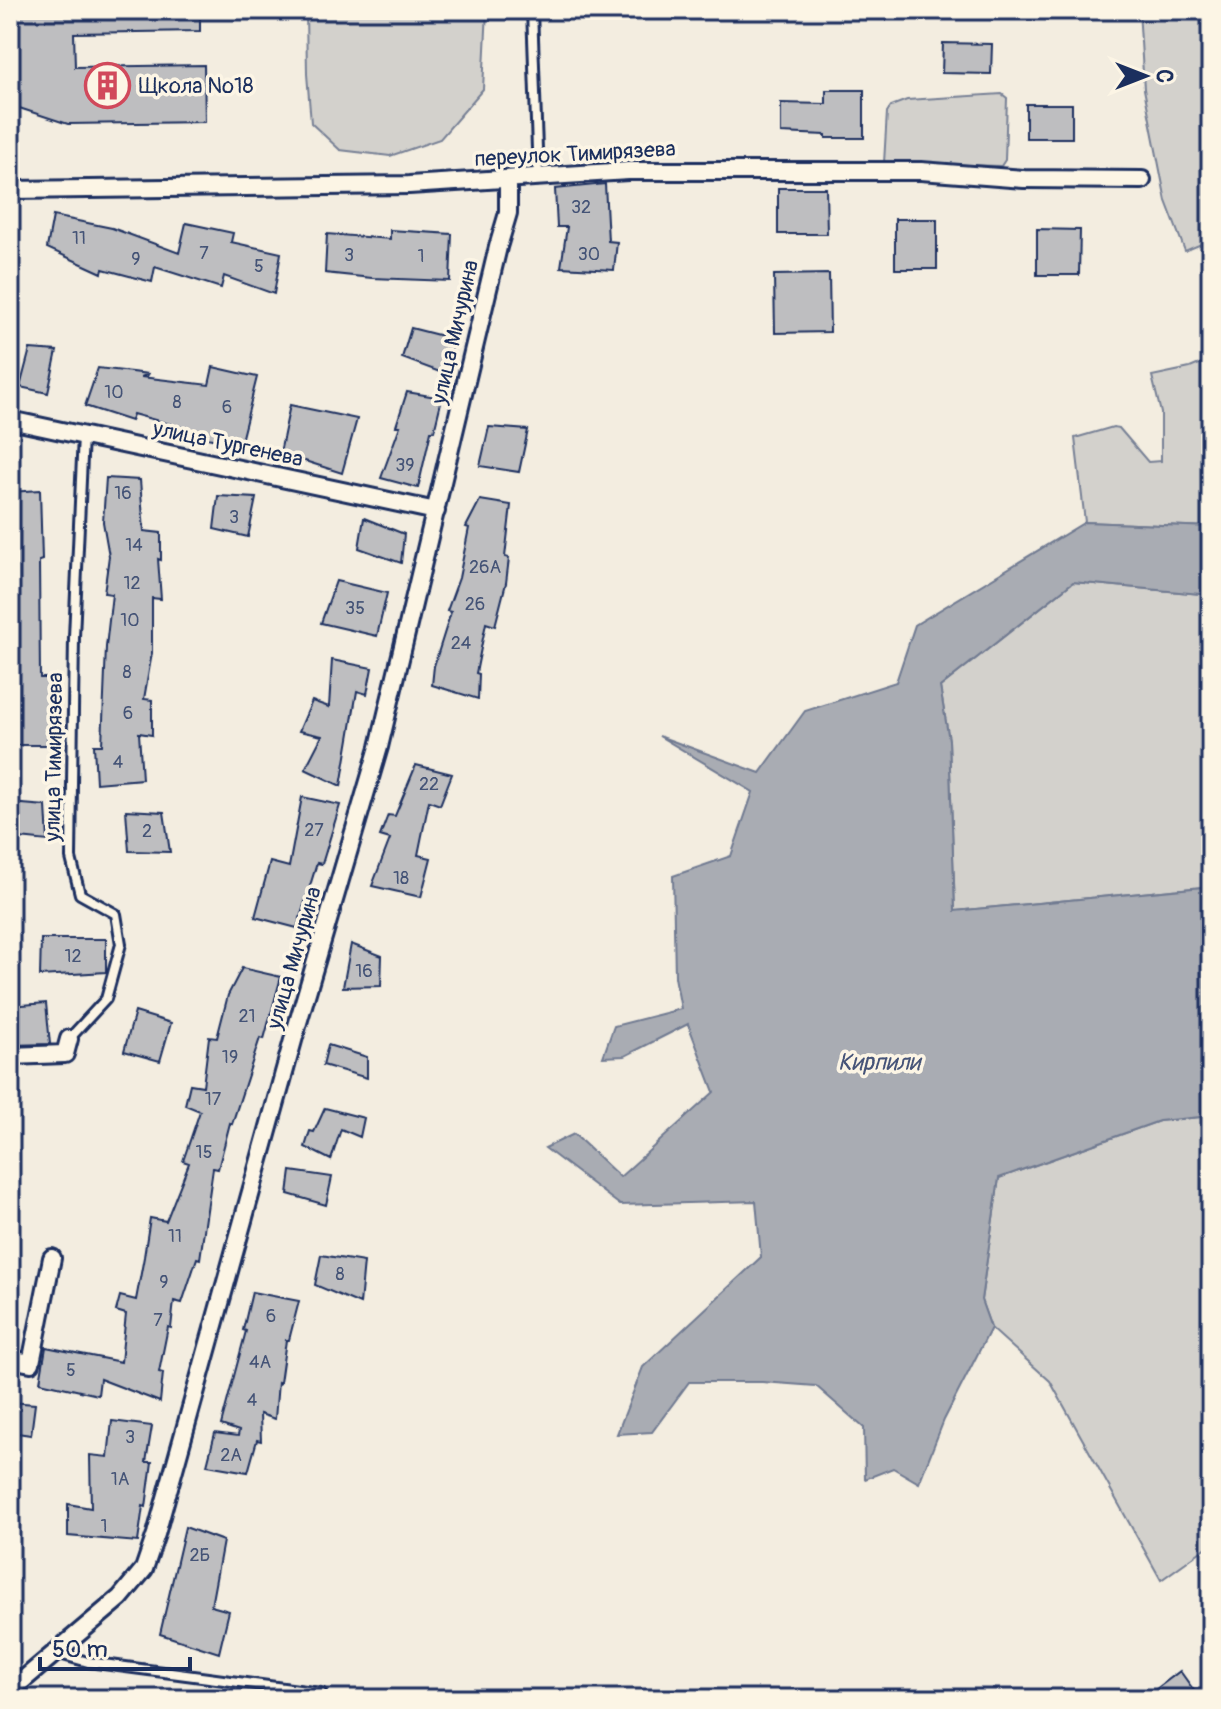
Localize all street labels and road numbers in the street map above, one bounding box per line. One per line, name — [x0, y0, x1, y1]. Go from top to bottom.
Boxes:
street label: переулок Тимирязева — [474, 135, 676, 173]
street label: улица Мичурина — [425, 257, 485, 408]
street label: улица Тургенева — [149, 414, 306, 474]
street label: улица Тимирязева — [39, 672, 69, 843]
street label: улица Мичурина — [260, 883, 328, 1034]

